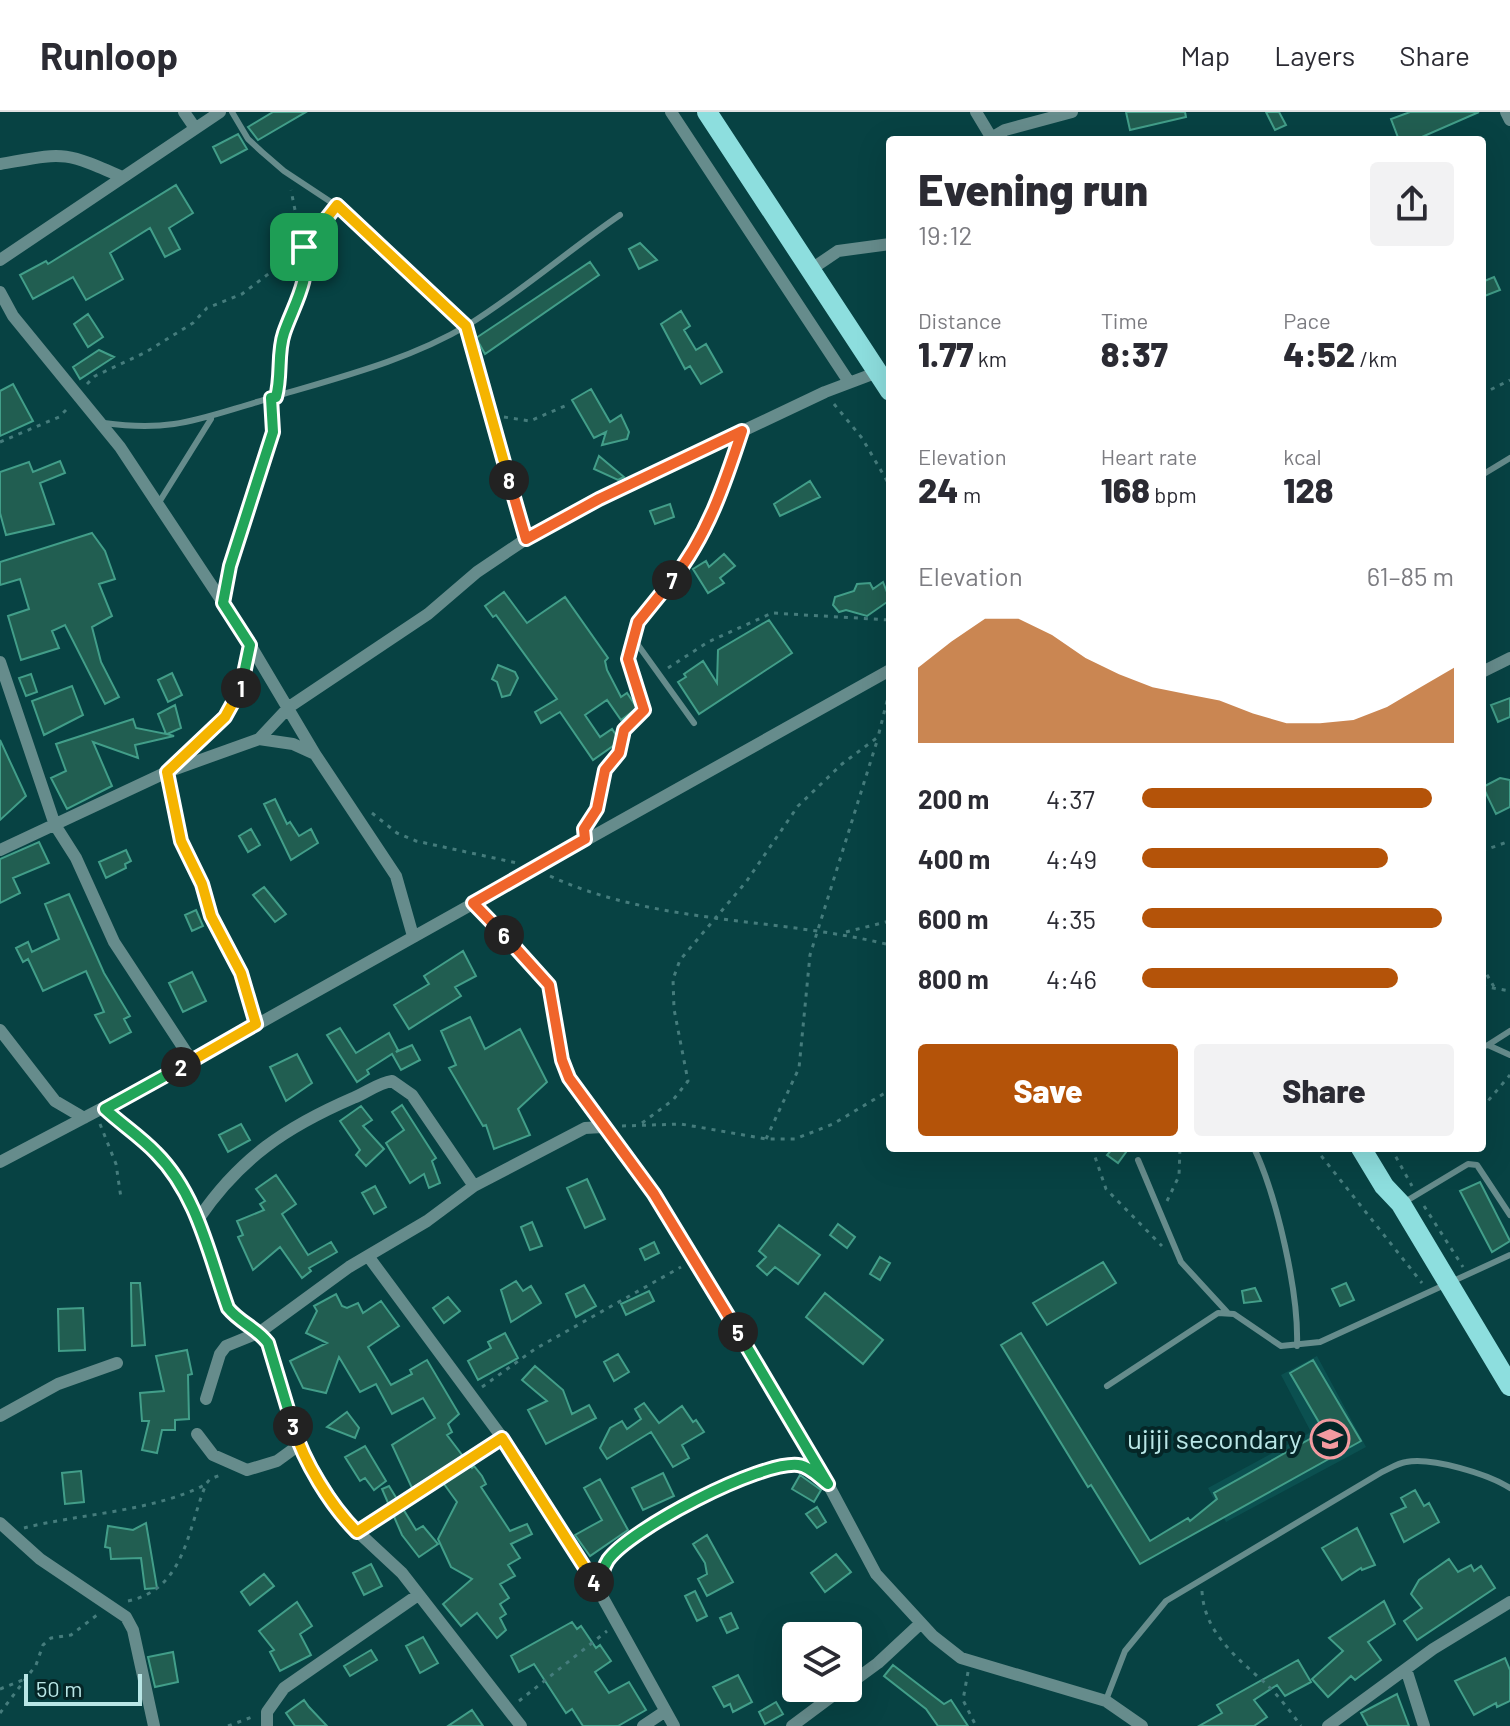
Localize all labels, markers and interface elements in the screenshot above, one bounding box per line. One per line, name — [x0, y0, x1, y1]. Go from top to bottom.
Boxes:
text: Runloop — [40, 32, 178, 78]
text: Map — [1180, 38, 1230, 72]
text: Layers — [1274, 38, 1355, 72]
text: Share — [1399, 38, 1470, 72]
text: Evening run — [918, 162, 1148, 215]
button: share — [1370, 162, 1454, 246]
pin — [270, 213, 338, 281]
text: 19:12 — [918, 219, 973, 250]
icon: arrive — [282, 225, 326, 269]
text: Distance — [918, 307, 1002, 333]
text: Time — [1101, 307, 1148, 333]
text: Pace — [1283, 307, 1331, 333]
text: 1.77 — [918, 333, 973, 374]
text: 8:37 — [1101, 333, 1168, 374]
text: 4:52 — [1283, 333, 1355, 374]
text: km — [973, 345, 1007, 371]
text: /km — [1355, 345, 1398, 371]
text: Elevation — [918, 443, 1007, 469]
text: Heart rate — [1101, 443, 1197, 469]
text: kcal — [1283, 443, 1322, 469]
pin: 8 — [489, 460, 529, 500]
text: 8 — [503, 467, 515, 493]
text: 24 — [918, 469, 959, 510]
text: 168 — [1101, 469, 1150, 510]
text: 128 — [1283, 469, 1333, 510]
text: m — [959, 481, 981, 507]
text: bpm — [1150, 481, 1197, 507]
pin: 7 — [652, 560, 692, 600]
text: Elevation — [918, 560, 1023, 591]
text: 61–85 m — [1367, 560, 1454, 591]
text: 7 — [667, 567, 677, 593]
pin: 1 — [221, 668, 261, 708]
text: 1 — [237, 675, 245, 701]
text: 200 m — [918, 783, 989, 814]
text: 4:37 — [1046, 783, 1095, 814]
text: 400 m — [918, 843, 990, 874]
text: 4:49 — [1046, 843, 1097, 874]
text: 600 m — [918, 903, 989, 934]
text: 4:35 — [1046, 903, 1096, 934]
pin: 6 — [484, 915, 524, 955]
text: 6 — [498, 922, 510, 948]
text: 800 m — [918, 963, 989, 994]
text: 4:46 — [1046, 963, 1097, 994]
button: Save — [918, 1044, 1178, 1136]
button: Share — [1194, 1044, 1454, 1136]
pin: 2 — [161, 1047, 201, 1087]
text: 2 — [175, 1054, 187, 1080]
pin: 5 — [718, 1312, 758, 1352]
text: 5 — [732, 1319, 744, 1345]
pin: 3 — [273, 1406, 313, 1446]
text: 3 — [287, 1413, 299, 1439]
school or university icon: ujiji secondary — [1309, 1418, 1351, 1460]
place label: ujiji secondary — [1127, 1421, 1302, 1455]
pin: 4 — [574, 1562, 614, 1602]
text: 4 — [587, 1569, 601, 1595]
map controls — [782, 1622, 862, 1702]
button: layers — [782, 1622, 862, 1702]
scale bar — [24, 1670, 142, 1706]
text: 50 m — [36, 1675, 82, 1701]

